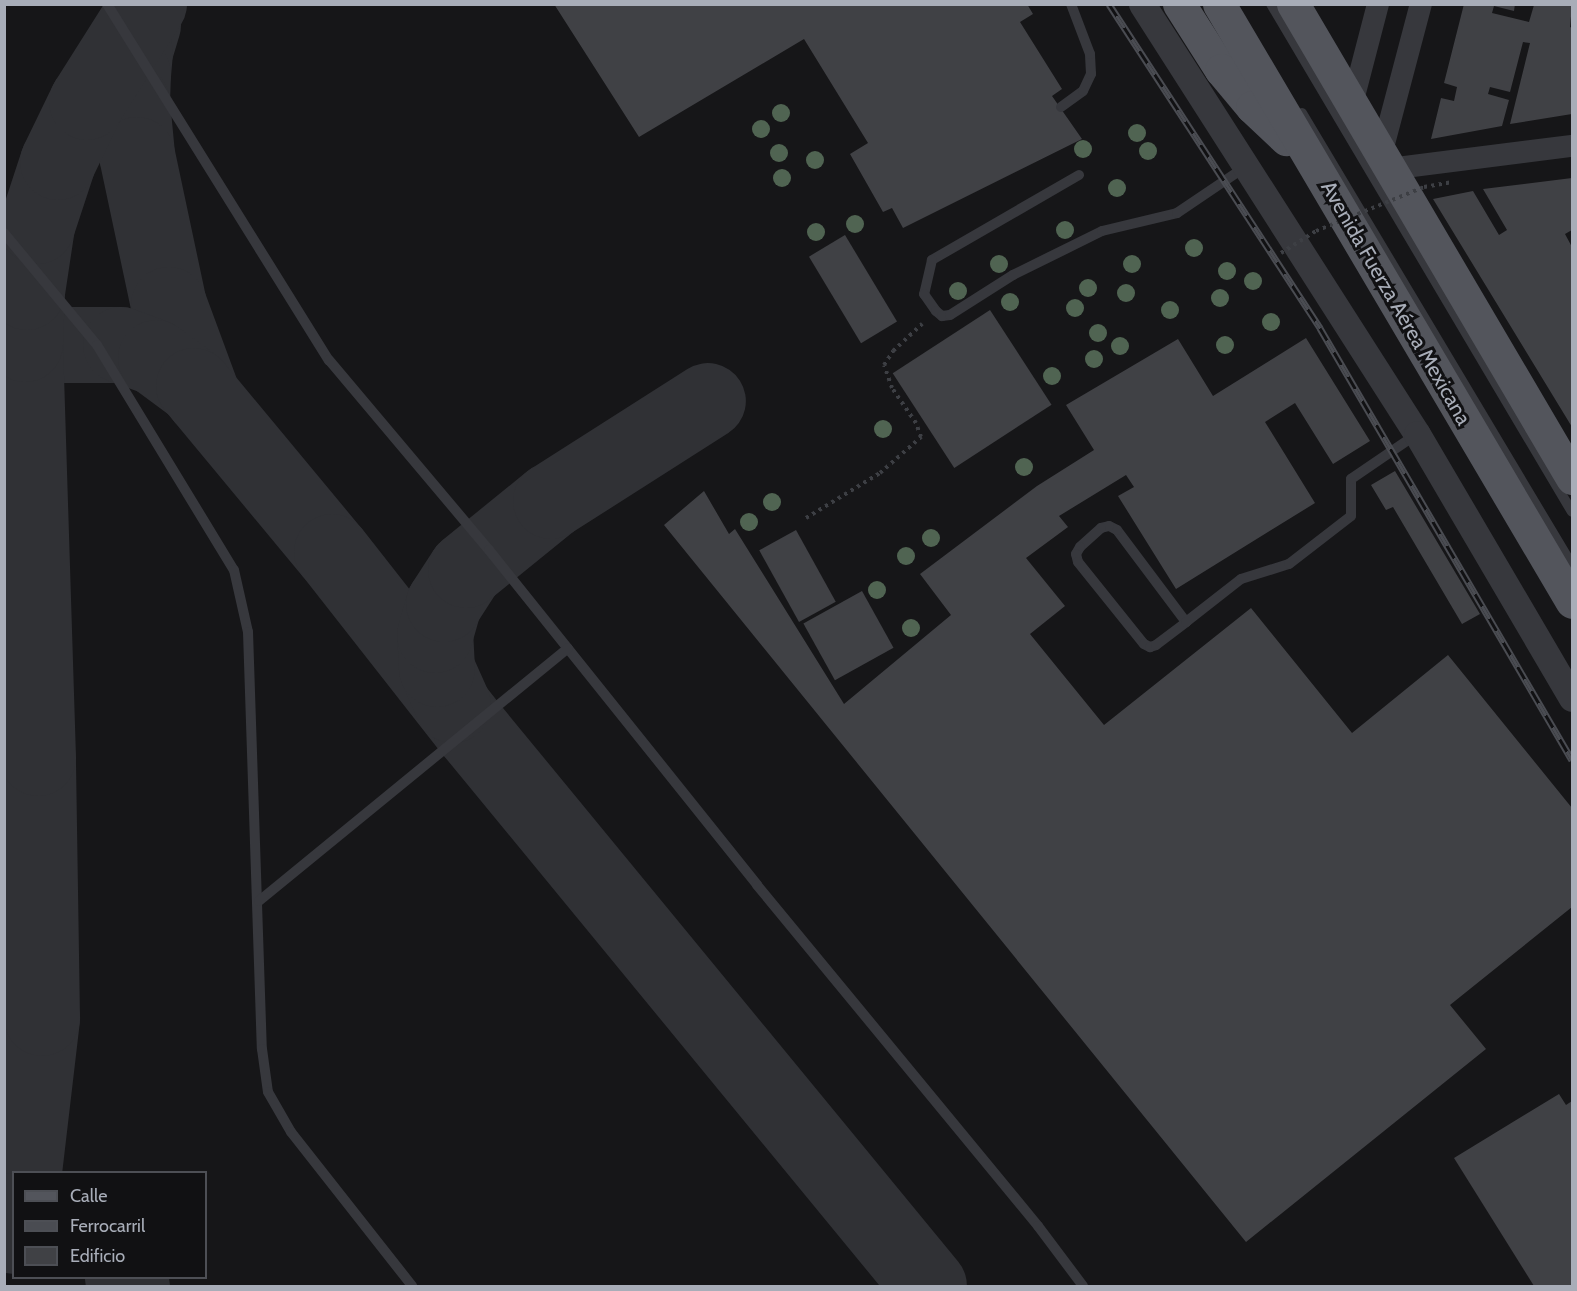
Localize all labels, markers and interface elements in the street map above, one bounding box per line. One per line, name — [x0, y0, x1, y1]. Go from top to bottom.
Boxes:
street label: Avenida Fuerza Aérea Mexicana — [1316, 176, 1476, 430]
legend — [12, 1171, 207, 1279]
text: Calle — [70, 1185, 107, 1207]
text: Ferrocarril — [70, 1215, 145, 1237]
text: Edificio — [70, 1245, 125, 1267]

